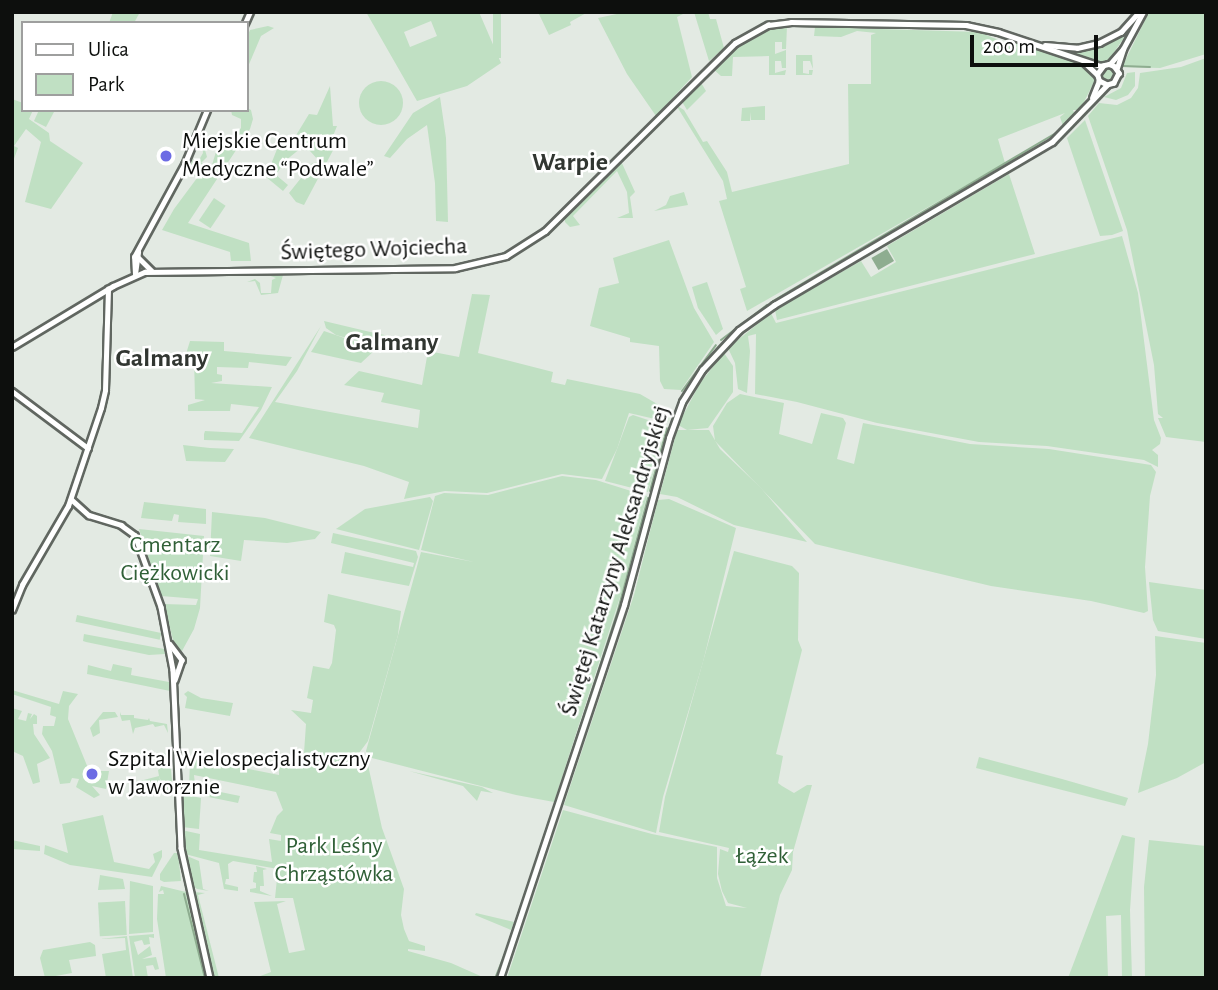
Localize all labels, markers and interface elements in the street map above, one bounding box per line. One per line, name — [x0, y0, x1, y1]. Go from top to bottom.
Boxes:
legend — [21, 21, 248, 112]
scale bar — [973, 21, 1101, 65]
text: 200 m — [983, 36, 1035, 57]
text: Ulica — [88, 39, 129, 60]
text: Park — [88, 74, 124, 95]
place label: Miejskie Centrum Medyczne “Podwale” — [182, 128, 374, 184]
marker: Miejskie Centrum Medyczne “Podwale” — [156, 146, 176, 166]
district label: Warpie — [532, 147, 608, 179]
street label: Świętego Wojciecha — [280, 232, 468, 268]
district label: Galmany — [346, 327, 438, 359]
district label: Galmany — [116, 343, 208, 375]
street label: Świętej Katarzyny Aleksandryjskiej — [555, 402, 677, 720]
park label: Cmentarz Ciężkowicki — [120, 532, 230, 588]
place label: Szpital Wielospecjalistyczny w Jaworznie — [108, 746, 370, 802]
marker: Szpital Wielospecjalistyczny w Jaworznie — [82, 764, 102, 784]
park label: Park Leśny Chrząstówka — [275, 833, 393, 889]
park label: Łążek — [736, 843, 788, 871]

